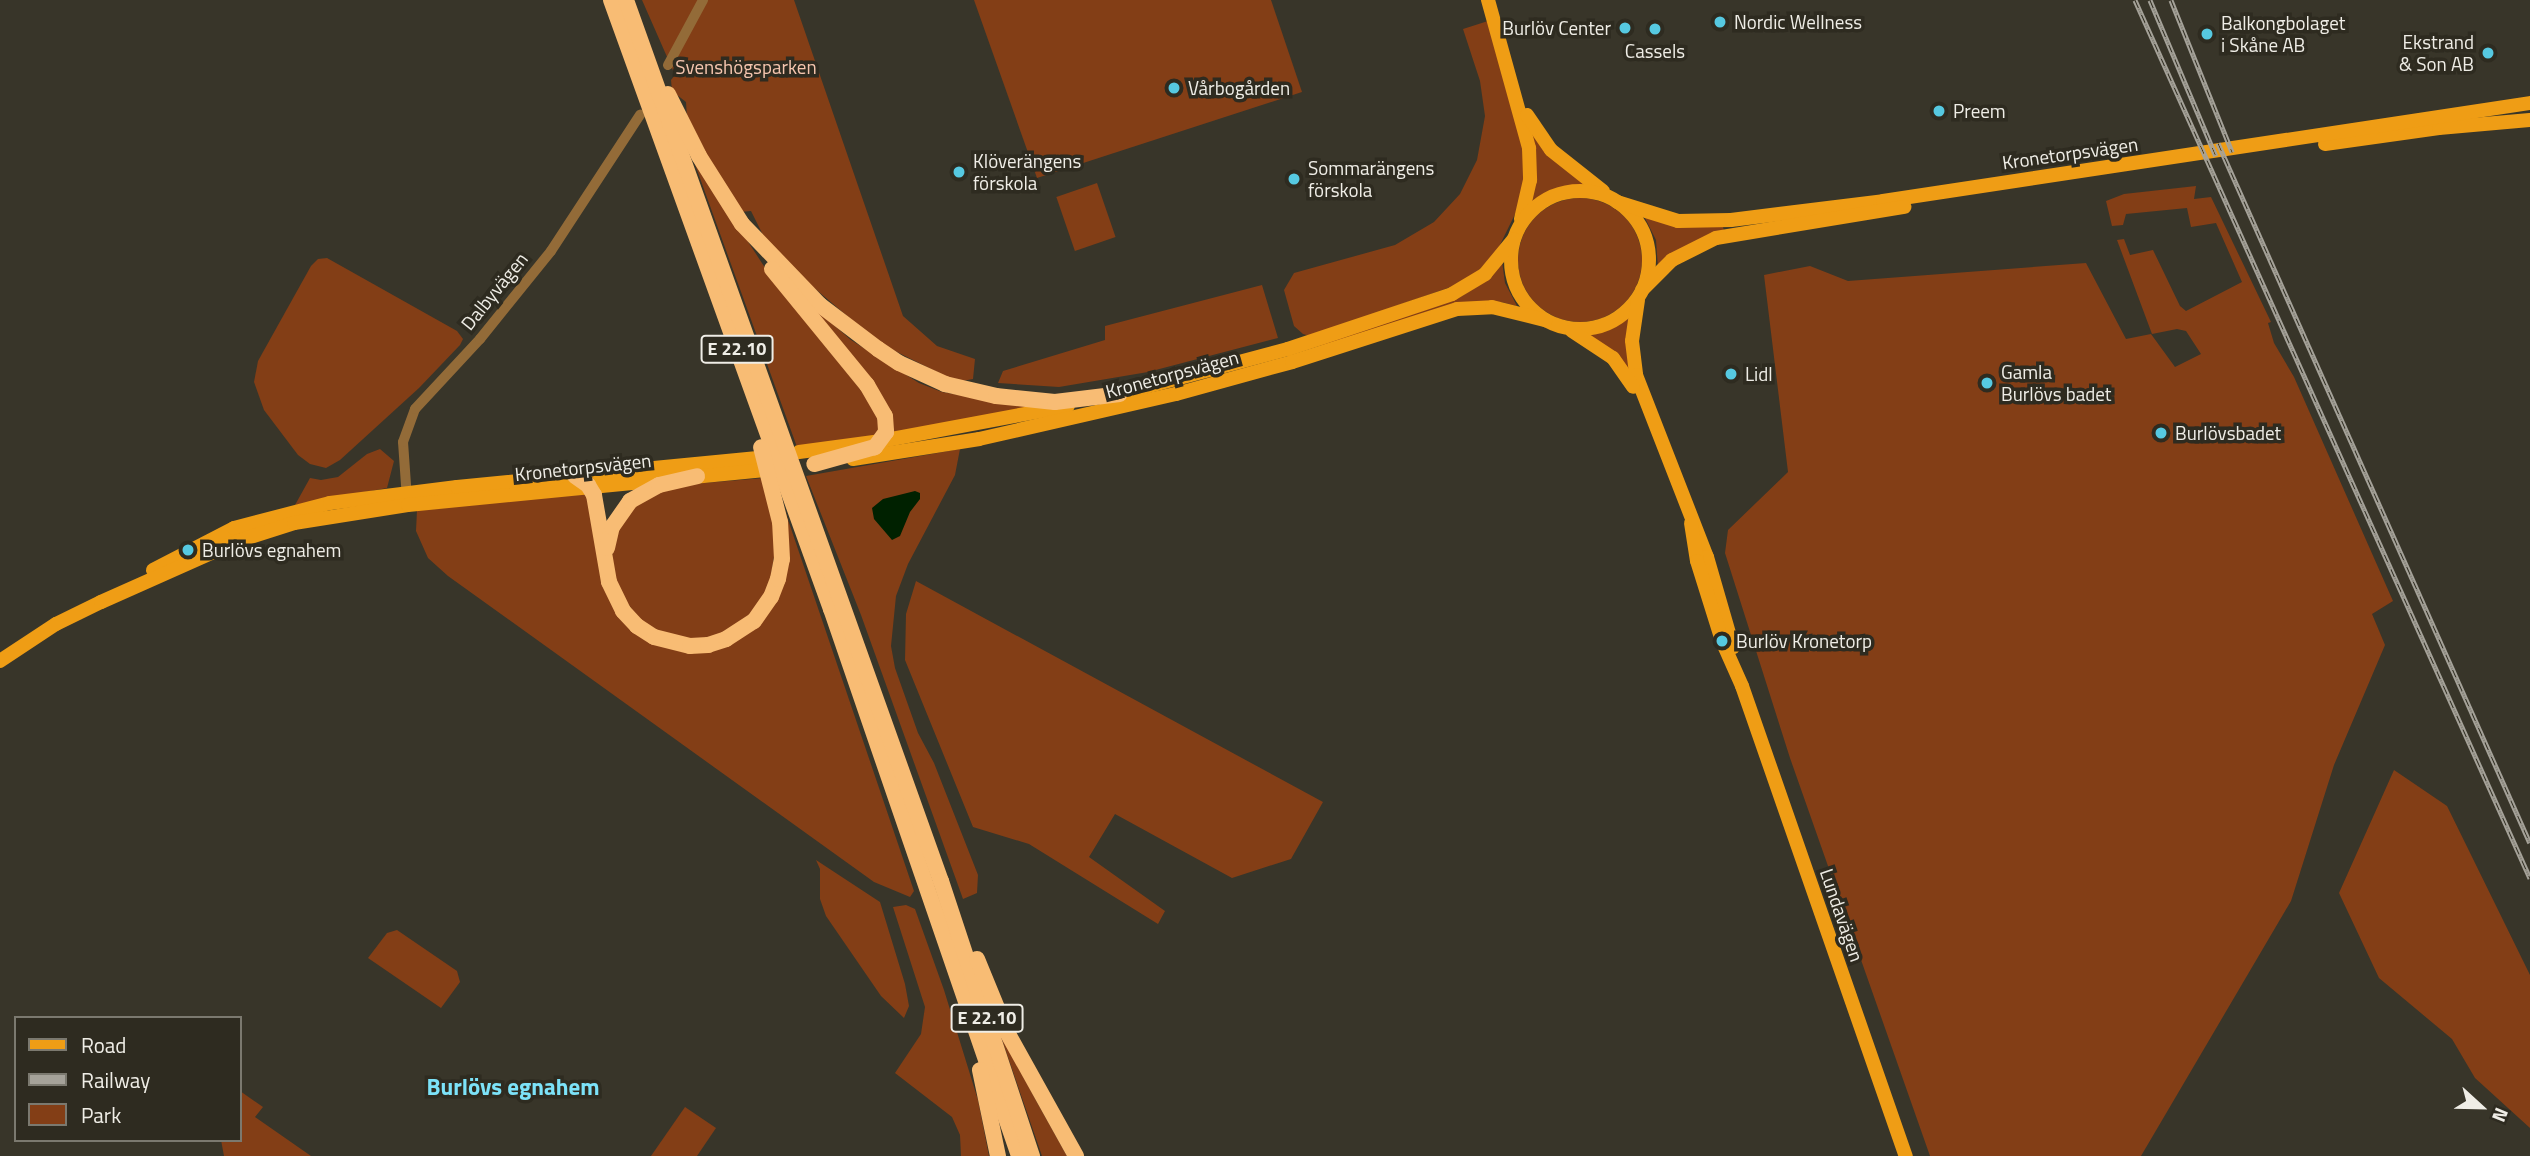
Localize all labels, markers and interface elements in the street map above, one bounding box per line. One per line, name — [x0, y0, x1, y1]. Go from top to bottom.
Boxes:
place label: Nordic Wellness — [1734, 11, 1862, 33]
place label: Balkongbolaget i Skåne AB — [2221, 12, 2345, 56]
marker: Nordic Wellness — [1712, 14, 1728, 30]
place label: Burlöv Center — [1502, 17, 1611, 39]
marker: Burlöv Center — [1617, 20, 1633, 36]
marker: Cassels — [1647, 21, 1663, 37]
marker: Balkongbolaget i Skåne AB — [2199, 26, 2215, 42]
place label: Ekstrand & Son AB — [2399, 31, 2474, 75]
place label: Cassels — [1625, 40, 1685, 62]
marker: Ekstrand & Son AB — [2480, 45, 2496, 61]
park label: Svenshögsparken — [675, 56, 817, 78]
place label: Vårbogården — [1188, 77, 1290, 99]
marker: Vårbogården — [1166, 80, 1182, 96]
place label: Preem — [1953, 100, 2006, 122]
marker: Preem — [1931, 103, 1947, 119]
street label: Kronetorpsvägen — [2001, 132, 2139, 174]
place label: Klöverängens förskola — [973, 150, 1081, 194]
place label: Sommarängens förskola — [1308, 157, 1434, 201]
marker: Klöverängens förskola — [951, 164, 967, 180]
marker: Sommarängens förskola — [1286, 171, 1302, 187]
street label: Dalbyvägen — [456, 248, 532, 334]
road number: E 22.10 — [700, 334, 774, 363]
street label: Kronetorpsvägen — [1103, 345, 1241, 403]
place label: Gamla Burlövs badet — [2001, 361, 2111, 405]
place label: Lidl — [1745, 363, 1773, 385]
marker: Lidl — [1723, 366, 1739, 382]
marker: Gamla Burlövs badet — [1979, 375, 1995, 391]
place label: Burlövsbadet — [2175, 422, 2281, 444]
marker: Burlövsbadet — [2153, 425, 2169, 441]
street label: Kronetorpsvägen — [514, 449, 652, 485]
place label: Burlövs egnahem — [202, 539, 341, 561]
marker: Burlövs egnahem — [180, 542, 196, 558]
place label: Burlöv Kronetorp — [1736, 630, 1872, 652]
marker: Burlöv Kronetorp — [1714, 633, 1730, 649]
street label: Lundavägen — [1815, 866, 1869, 964]
road number: E 22.10 — [950, 1003, 1024, 1032]
legend — [14, 1016, 242, 1142]
text: Road — [81, 1029, 126, 1061]
text: Railway — [81, 1064, 150, 1096]
north arrow — [2446, 1072, 2516, 1142]
district label: Burlövs egnahem — [426, 1073, 600, 1101]
text: Park — [81, 1099, 121, 1131]
text: N — [2485, 1104, 2517, 1127]

